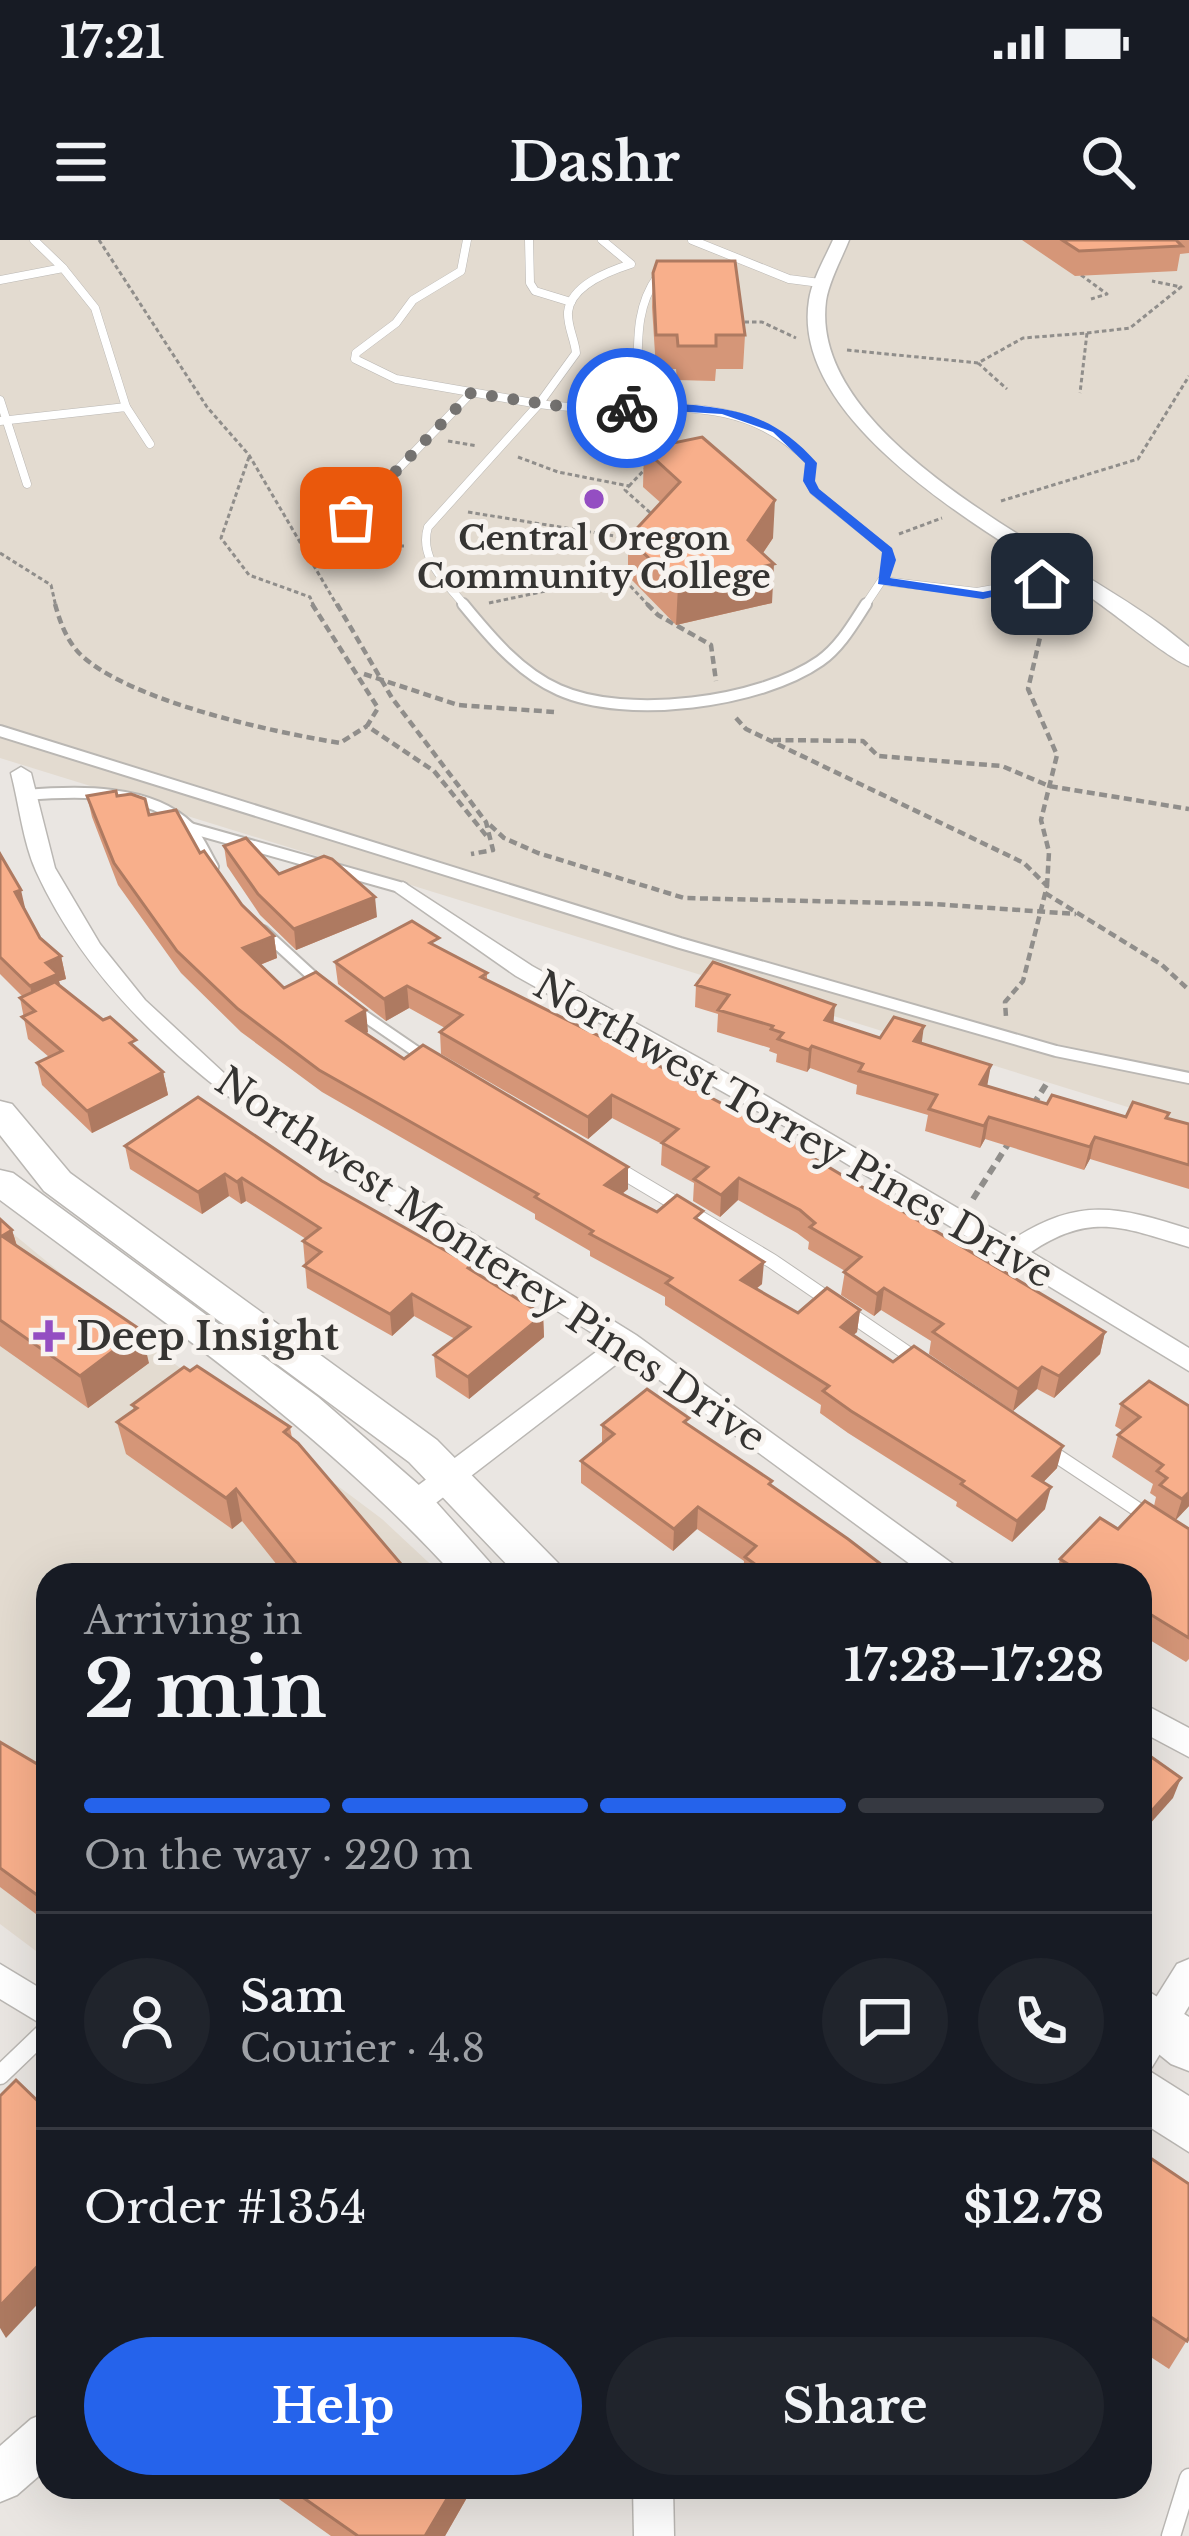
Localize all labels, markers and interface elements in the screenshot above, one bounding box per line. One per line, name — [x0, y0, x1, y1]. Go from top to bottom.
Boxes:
text: 17:21 — [60, 14, 165, 70]
icon: menu — [48, 129, 114, 195]
text: Dashr — [509, 129, 680, 196]
icon: search — [1075, 129, 1141, 195]
courier — [567, 348, 687, 468]
icon: bike — [594, 375, 660, 441]
pin — [300, 467, 402, 569]
icon: bag — [318, 485, 384, 551]
marker: Central Oregon Community College — [581, 486, 607, 512]
place label: Central Oregon Community College — [417, 518, 771, 597]
pin — [991, 533, 1093, 635]
icon: home — [1009, 551, 1075, 617]
street label: Northwest Torrey Pines Drive — [525, 960, 1062, 1299]
street label: Northwest Monterey Pines Drive — [206, 1057, 775, 1462]
place label: Deep Insight — [76, 1312, 339, 1361]
marker: Deep Insight — [33, 1320, 65, 1352]
text: Arriving in — [84, 1596, 303, 1645]
text: 17:23–17:28 — [844, 1637, 1104, 1693]
text: 2 min — [84, 1641, 327, 1738]
text: On the way · 220 m — [84, 1831, 473, 1880]
button: person — [84, 1958, 210, 2084]
button: chat — [822, 1958, 948, 2084]
button: phone — [978, 1958, 1104, 2084]
text: Sam — [240, 1968, 345, 2024]
text: Courier · 4.8 — [240, 2024, 485, 2073]
text: Order #1354 — [84, 2179, 367, 2235]
text: $12.78 — [963, 2179, 1104, 2235]
button: Help — [84, 2337, 582, 2475]
button: Share — [606, 2337, 1104, 2475]

